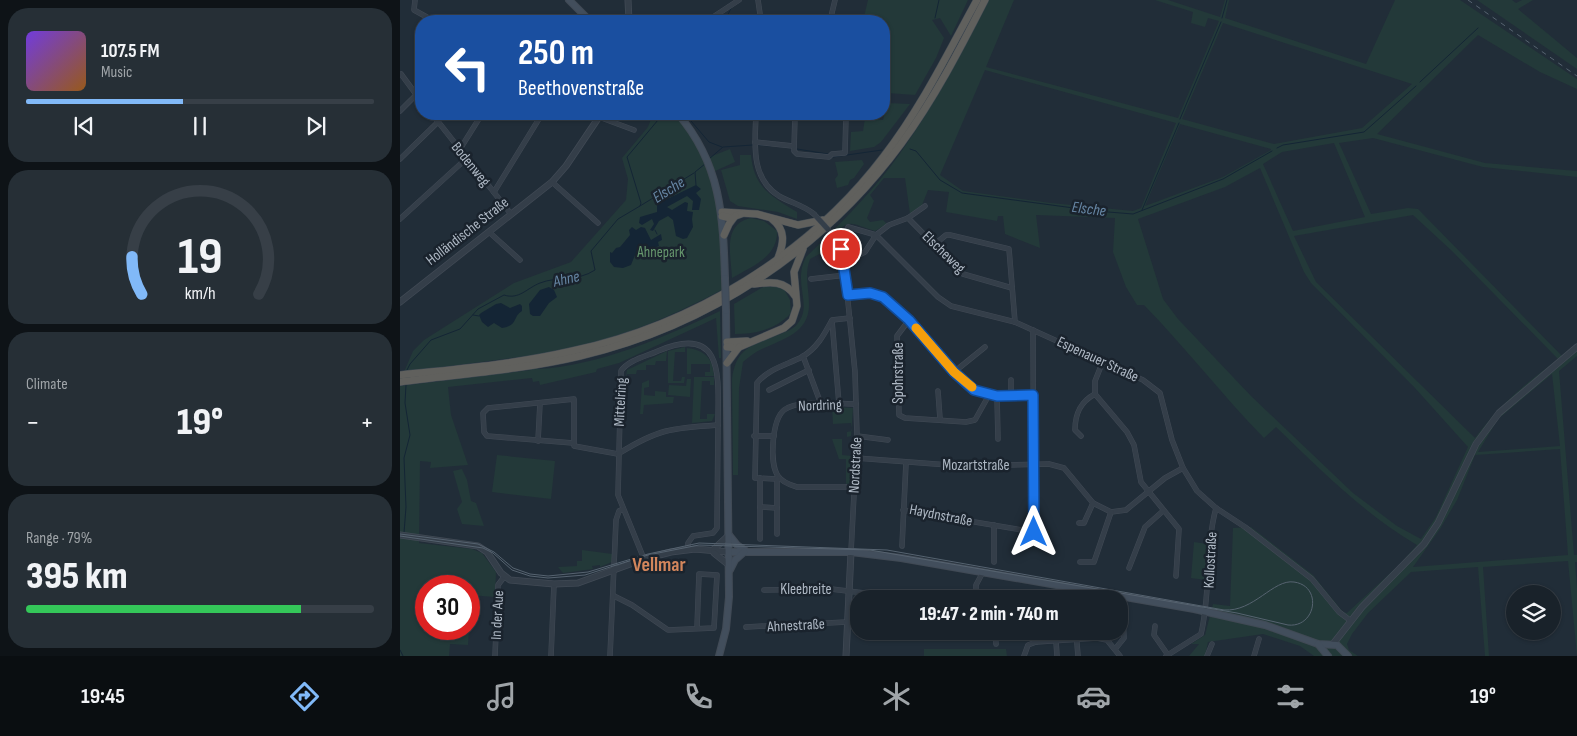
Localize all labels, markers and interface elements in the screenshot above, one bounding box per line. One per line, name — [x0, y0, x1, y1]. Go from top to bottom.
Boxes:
text: 250 m — [518, 32, 594, 75]
icon: left — [435, 35, 500, 100]
text: 107.5 FM — [101, 40, 160, 63]
text: Music — [101, 63, 132, 82]
text: Beethovenstraße — [518, 75, 644, 102]
icon: previous — [70, 112, 98, 140]
icon: pause — [186, 112, 214, 140]
icon: next — [302, 112, 330, 140]
street label: Bodenweg — [447, 138, 494, 190]
water label: Elsche — [649, 173, 688, 207]
street label: Holländische Straße — [422, 193, 513, 270]
water label: Elsche — [1071, 198, 1107, 221]
text: 19 — [177, 226, 223, 289]
street label: Elscheweg — [918, 227, 969, 278]
pin — [820, 228, 862, 270]
icon: arrive — [827, 235, 855, 263]
park label: Ahnepark — [636, 243, 685, 262]
water label: Ahne — [550, 267, 581, 292]
text: km/h — [185, 283, 215, 304]
street label: Espenauer Straße — [1054, 332, 1142, 387]
street label: Spohrstraße — [889, 342, 908, 404]
text: Climate — [26, 375, 68, 394]
street label: Mittelring — [610, 377, 631, 427]
street label: Nordring — [798, 395, 842, 416]
text: 19° — [177, 400, 223, 445]
text: − — [26, 406, 40, 439]
text: + — [360, 406, 374, 439]
street label: Nordstraße — [845, 436, 866, 494]
street label: Mozartstraße — [942, 456, 1010, 475]
street label: Haydnstraße — [908, 500, 974, 531]
position arrow — [1007, 505, 1059, 557]
text: Range · 79% — [26, 529, 92, 548]
street label: Kollostraße — [1200, 531, 1221, 589]
district label: Vellmar — [632, 553, 686, 577]
text: 395 km — [26, 554, 128, 599]
speed limit sign: 30 — [415, 575, 480, 640]
street label: Kleebreite — [780, 580, 832, 599]
map controls — [1506, 585, 1561, 640]
button: layers — [1506, 585, 1561, 640]
street label: In der Aue — [487, 590, 508, 640]
text: 19:47 · 2 min · 740 m — [919, 603, 1059, 626]
street label: Ahnestraße — [766, 615, 825, 637]
icon: directions — [287, 679, 322, 714]
icon: music — [484, 679, 519, 714]
icon: phone — [681, 679, 716, 714]
icon: climate — [879, 679, 914, 714]
icon: car — [1076, 679, 1111, 714]
icon: filters — [1273, 679, 1308, 714]
text: 19:45 — [81, 683, 125, 710]
text: 19° — [1470, 683, 1496, 710]

